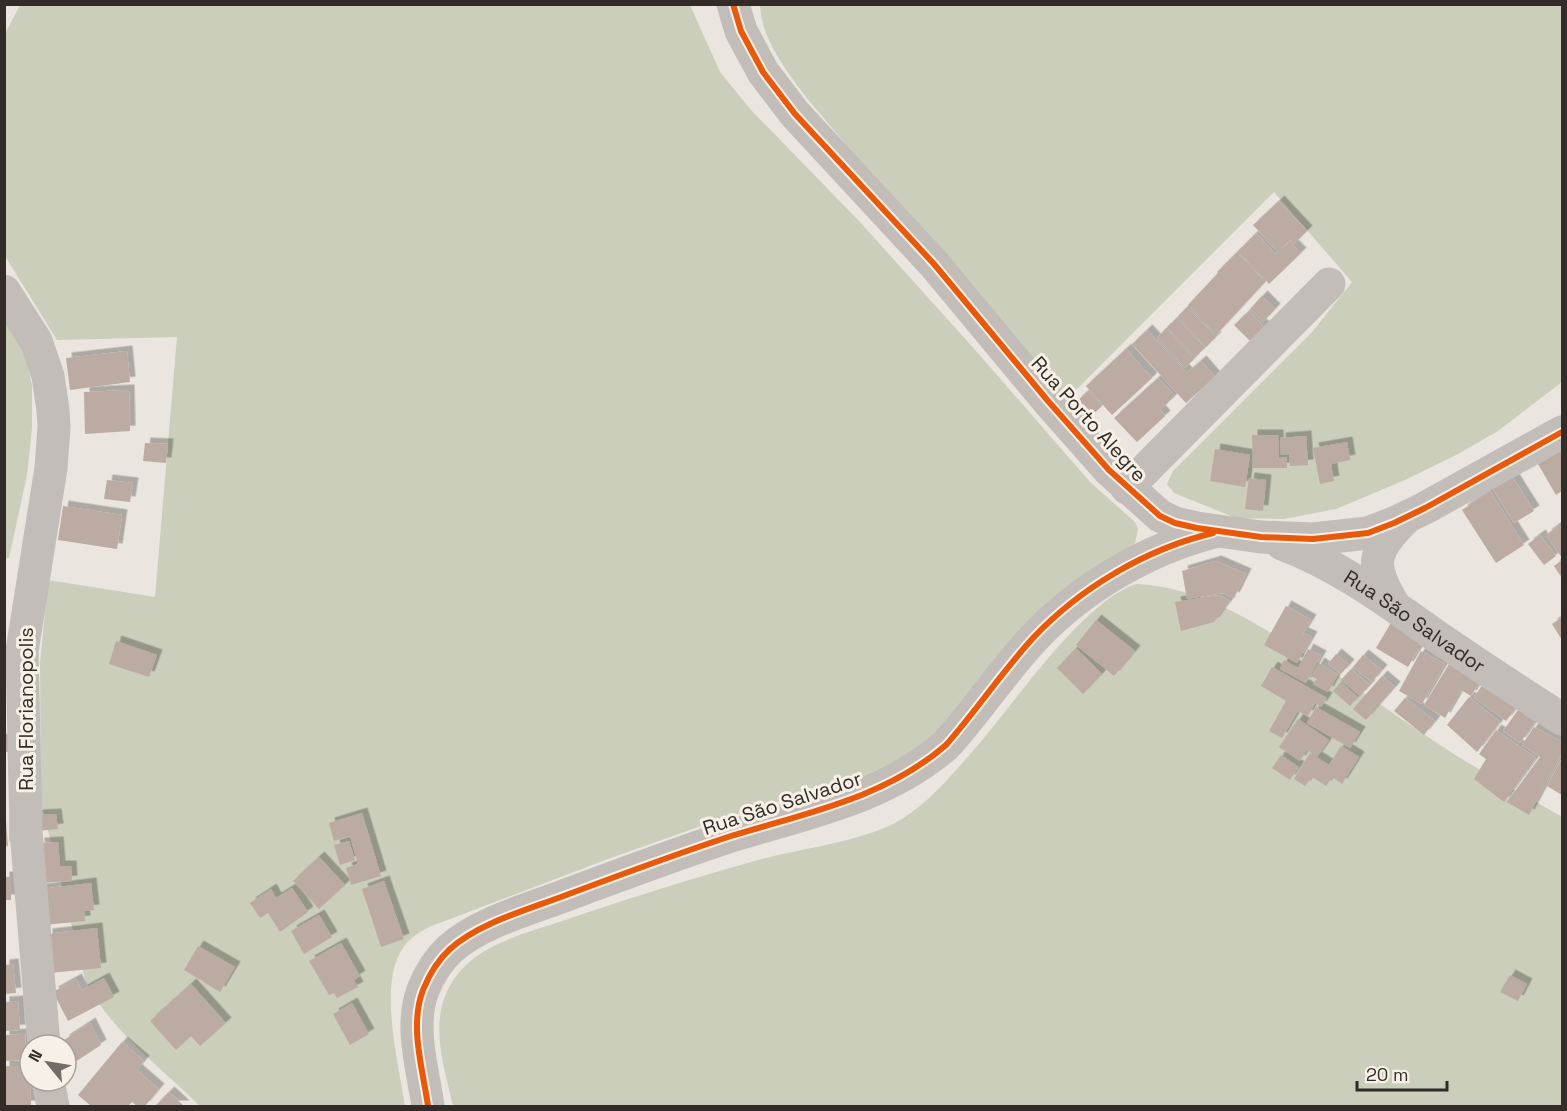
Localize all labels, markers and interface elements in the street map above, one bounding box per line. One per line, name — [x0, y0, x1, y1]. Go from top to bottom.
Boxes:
street label: Rua Porto Alegre — [1026, 351, 1152, 487]
street label: Rua São Salvador — [1339, 564, 1491, 679]
street label: Rua Florianopolis — [13, 627, 39, 791]
street label: Rua São Salvador — [699, 765, 865, 841]
north arrow — [18, 1033, 78, 1093]
text: N — [24, 1046, 47, 1066]
scale bar — [1357, 1054, 1447, 1092]
text: 20 m — [1366, 1063, 1409, 1086]

